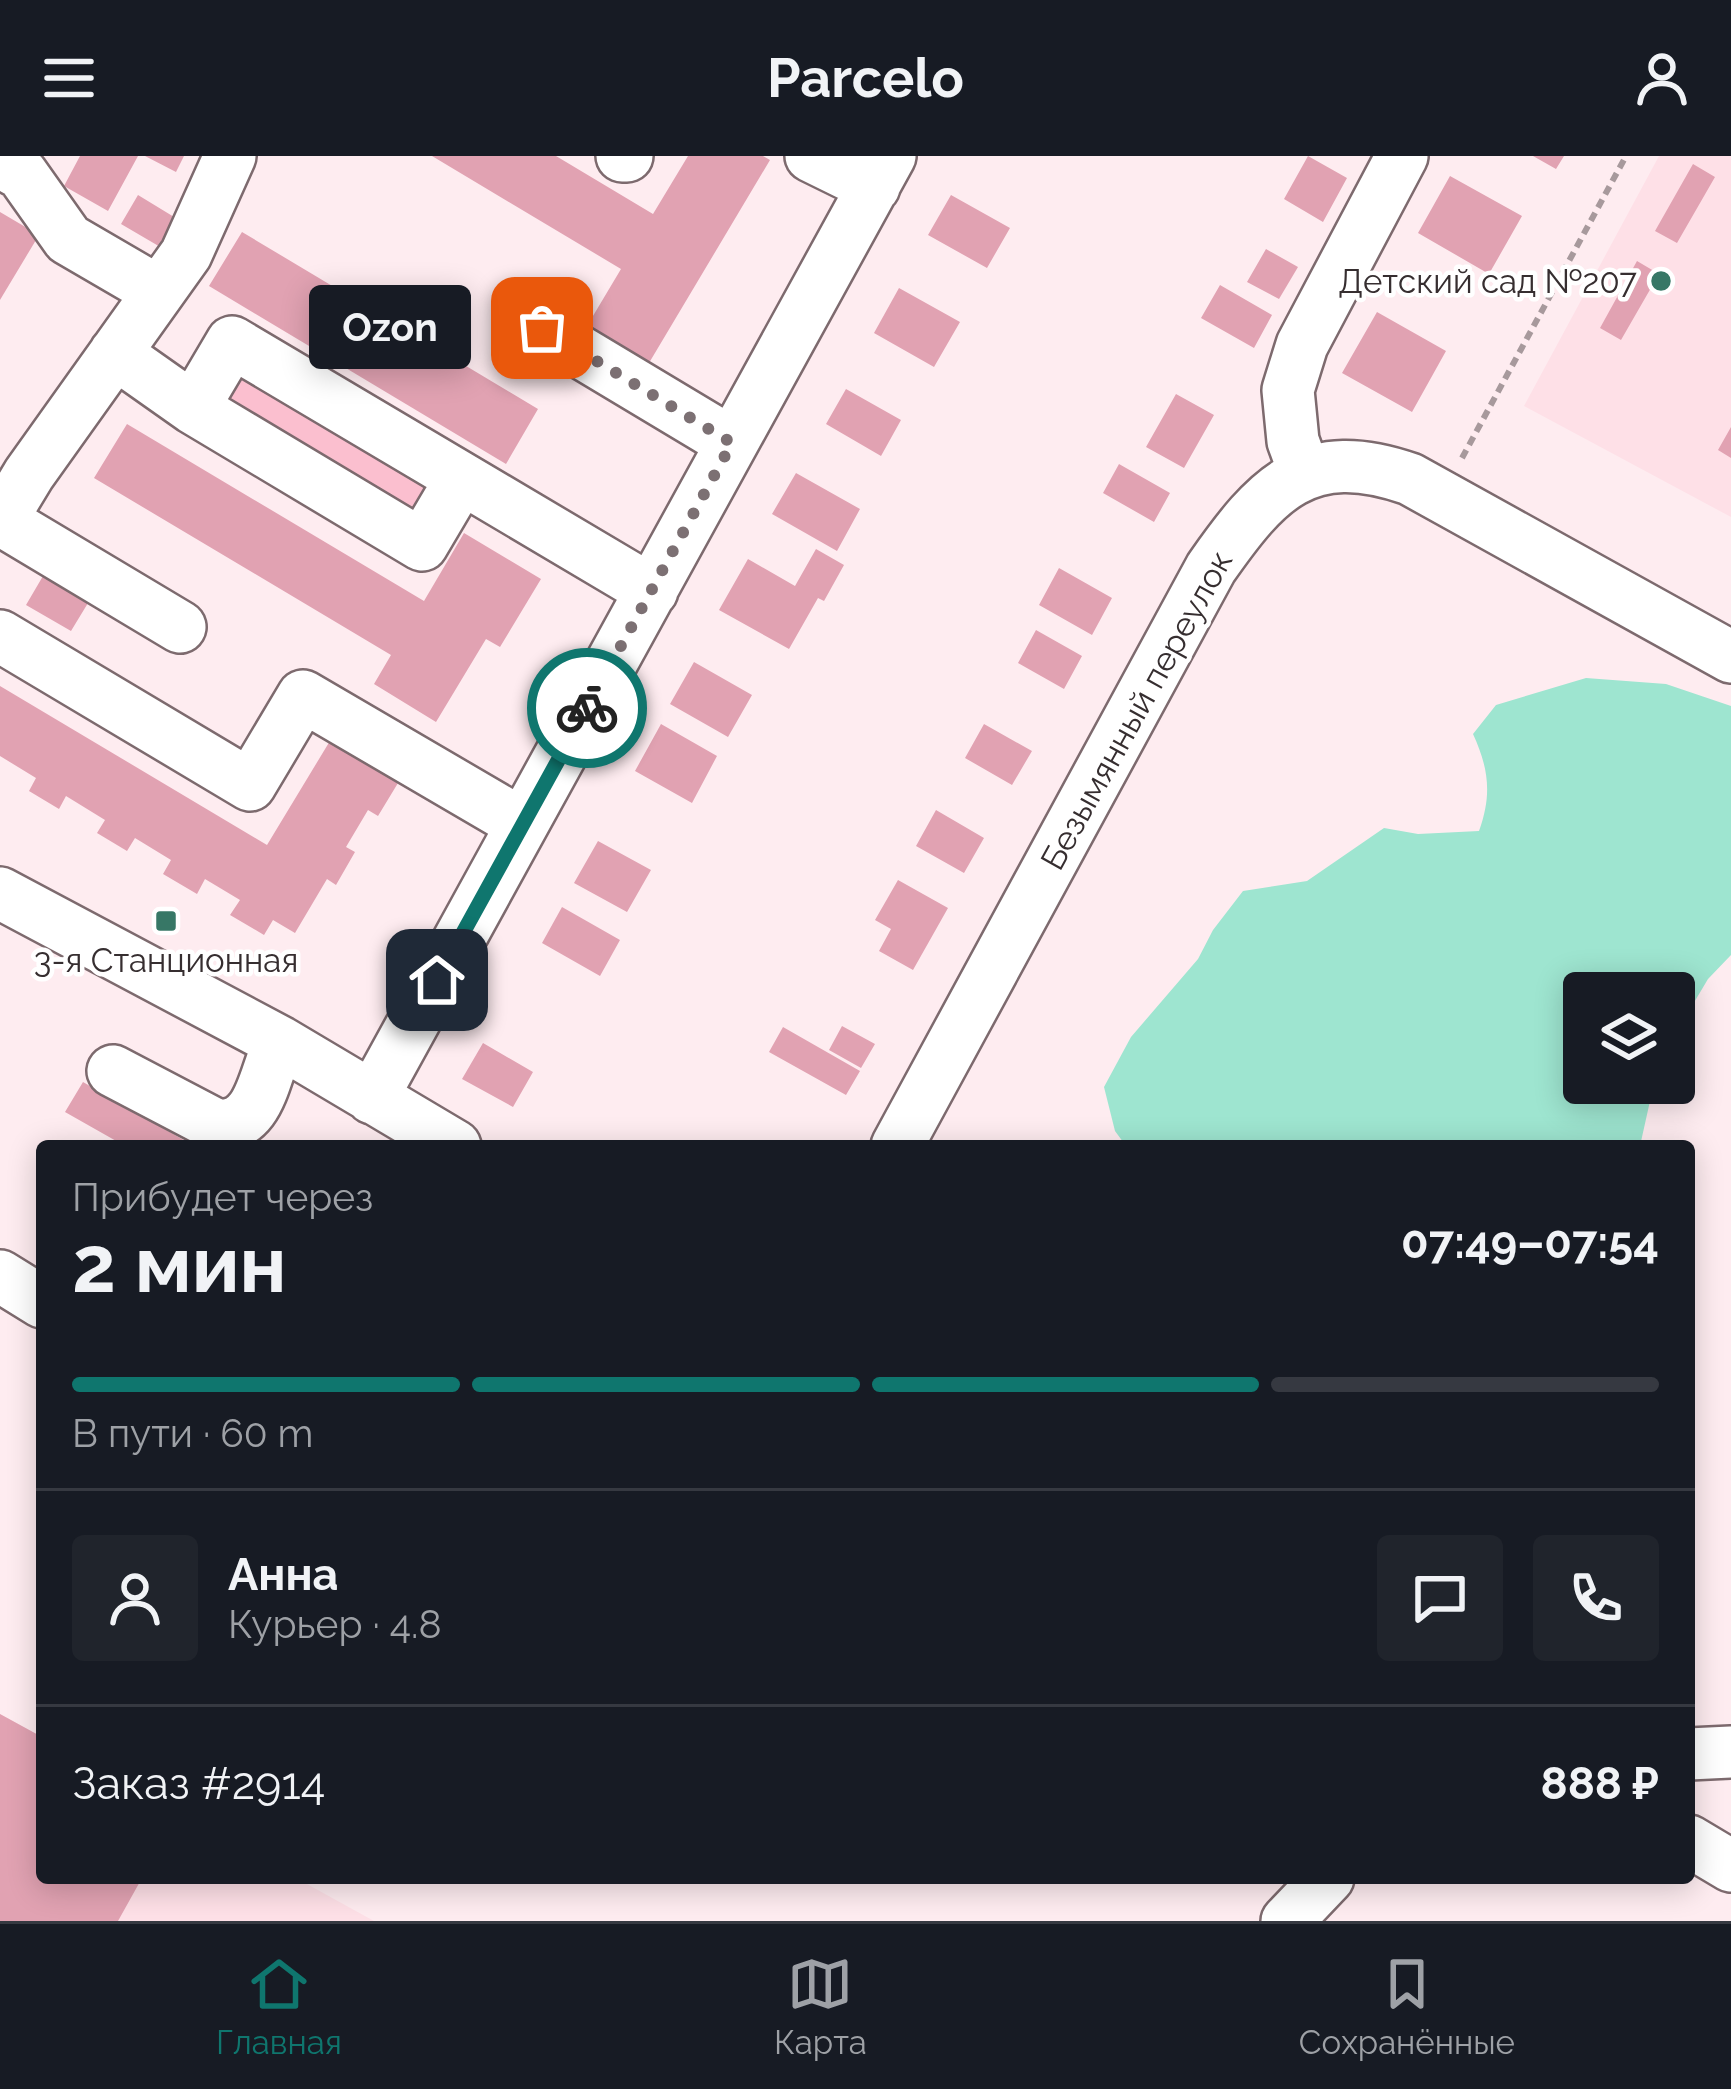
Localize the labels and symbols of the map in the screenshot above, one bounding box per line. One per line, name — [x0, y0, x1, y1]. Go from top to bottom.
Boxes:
place label: Детский сад №207 — [1338, 262, 1637, 301]
marker: Детский сад №207 — [1648, 268, 1674, 294]
pin — [491, 277, 593, 379]
callout: Ozon — [308, 286, 470, 370]
street label: Безымянный переулок — [1033, 544, 1240, 876]
courier — [527, 648, 647, 768]
marker: 3-я Станционная — [153, 908, 179, 934]
pin — [386, 929, 488, 1031]
place label: 3-я Станционная — [34, 941, 298, 980]

